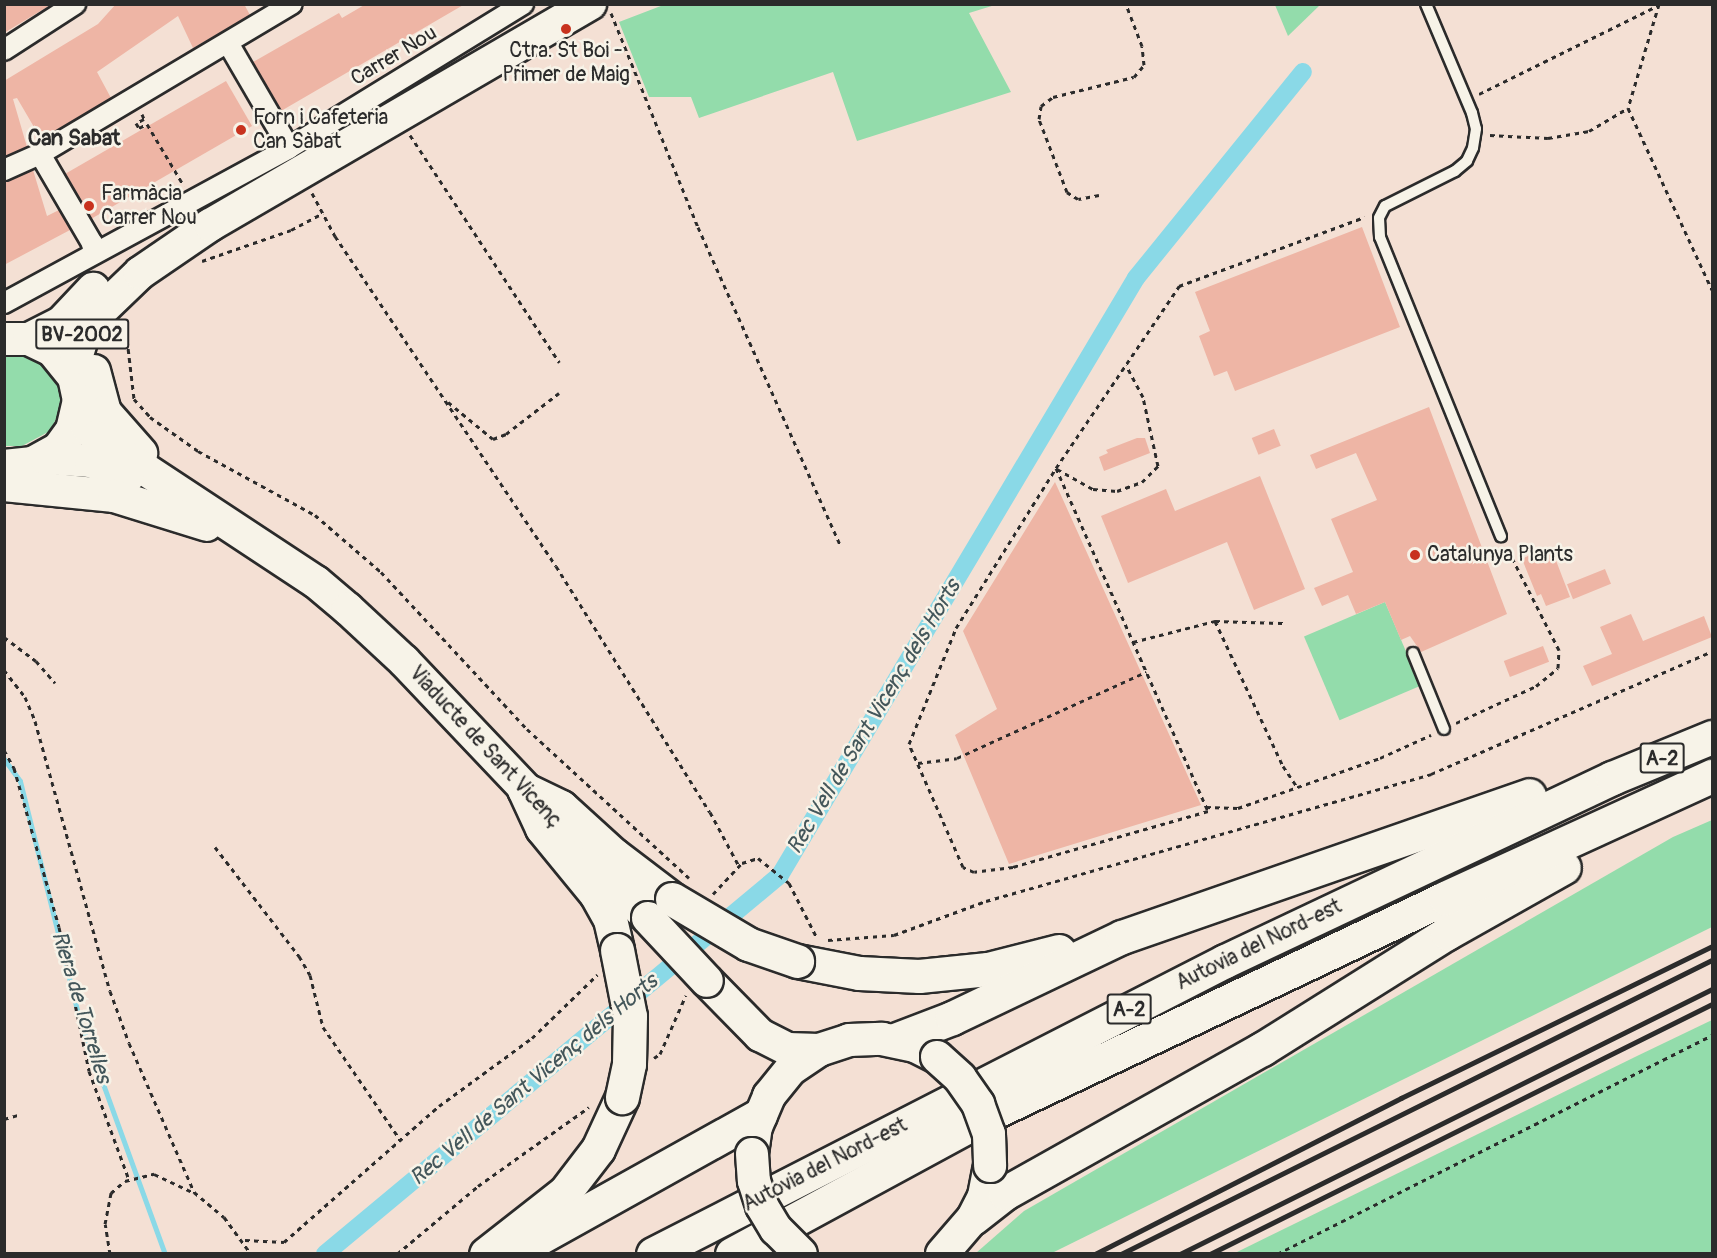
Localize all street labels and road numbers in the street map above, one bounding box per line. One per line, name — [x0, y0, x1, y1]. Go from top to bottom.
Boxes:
street label: Carrer Nou — [346, 21, 442, 91]
road number: BV-2002 — [34, 317, 130, 351]
street label: Viaducte de Sant Vicenç — [403, 661, 567, 833]
road number: A-2 — [1640, 741, 1684, 775]
street label: Autovia del Nord-est — [1172, 894, 1346, 996]
road number: A-2 — [1106, 992, 1152, 1026]
street label: Autovia del Nord-est — [739, 1113, 911, 1217]

